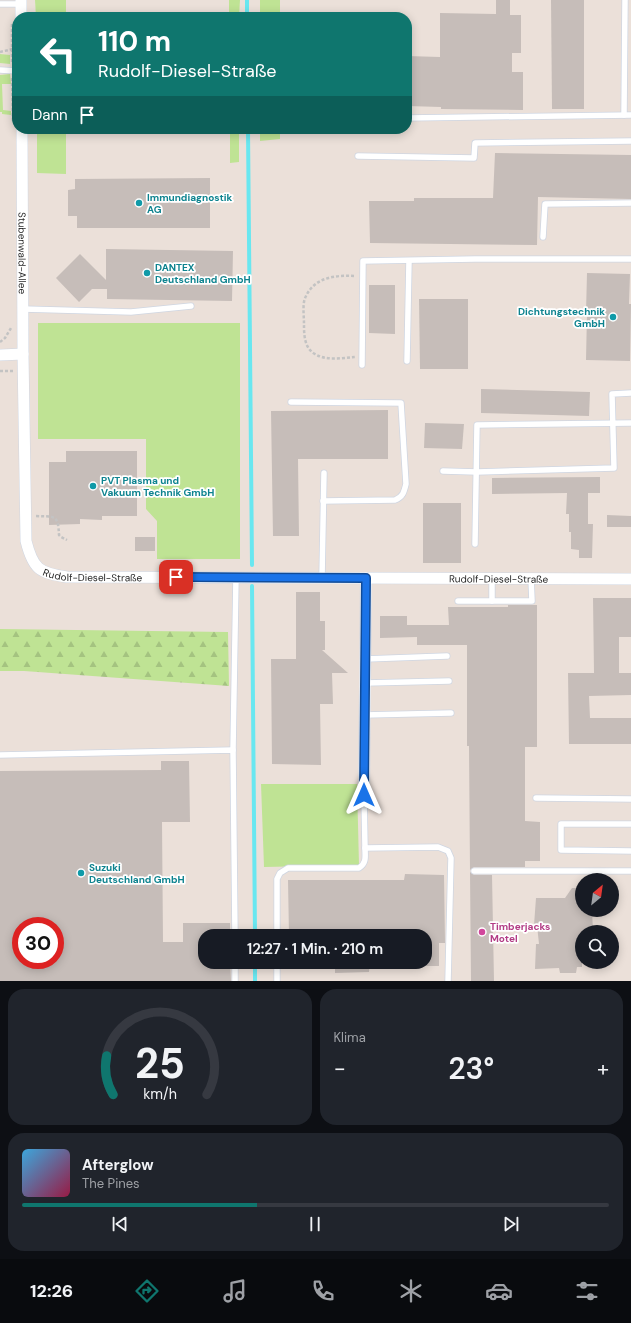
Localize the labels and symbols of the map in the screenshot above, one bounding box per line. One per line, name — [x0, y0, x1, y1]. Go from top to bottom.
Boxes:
place label: Immundiagnostik AG — [147, 191, 232, 216]
marker: Immundiagnostik AG — [134, 198, 144, 208]
street label: Stubenwald-Allee — [15, 212, 29, 294]
place label: DANTEX Deutschland GmbH — [155, 261, 251, 286]
marker: DANTEX Deutschland GmbH — [142, 268, 152, 278]
place label: Dichtungstechnik GmbH — [518, 305, 605, 330]
marker: Dichtungstechnik GmbH — [608, 312, 618, 322]
place label: PVT Plasma und Vakuum Technik GmbH — [101, 474, 214, 499]
marker: PVT Plasma und Vakuum Technik GmbH — [88, 481, 98, 491]
pin — [159, 560, 193, 594]
street label: Rudolf-Diesel-Straße — [41, 566, 143, 584]
street label: Rudolf-Diesel-Straße — [449, 572, 549, 586]
position arrow — [343, 774, 385, 816]
place label: Suzuki Deutschland GmbH — [89, 861, 185, 886]
marker: Suzuki Deutschland GmbH — [76, 868, 86, 878]
north arrow — [575, 873, 619, 917]
speed limit sign: 30 — [12, 917, 64, 969]
place label: Timberjacks Motel — [490, 920, 550, 945]
marker: Timberjacks Motel — [477, 927, 487, 937]

